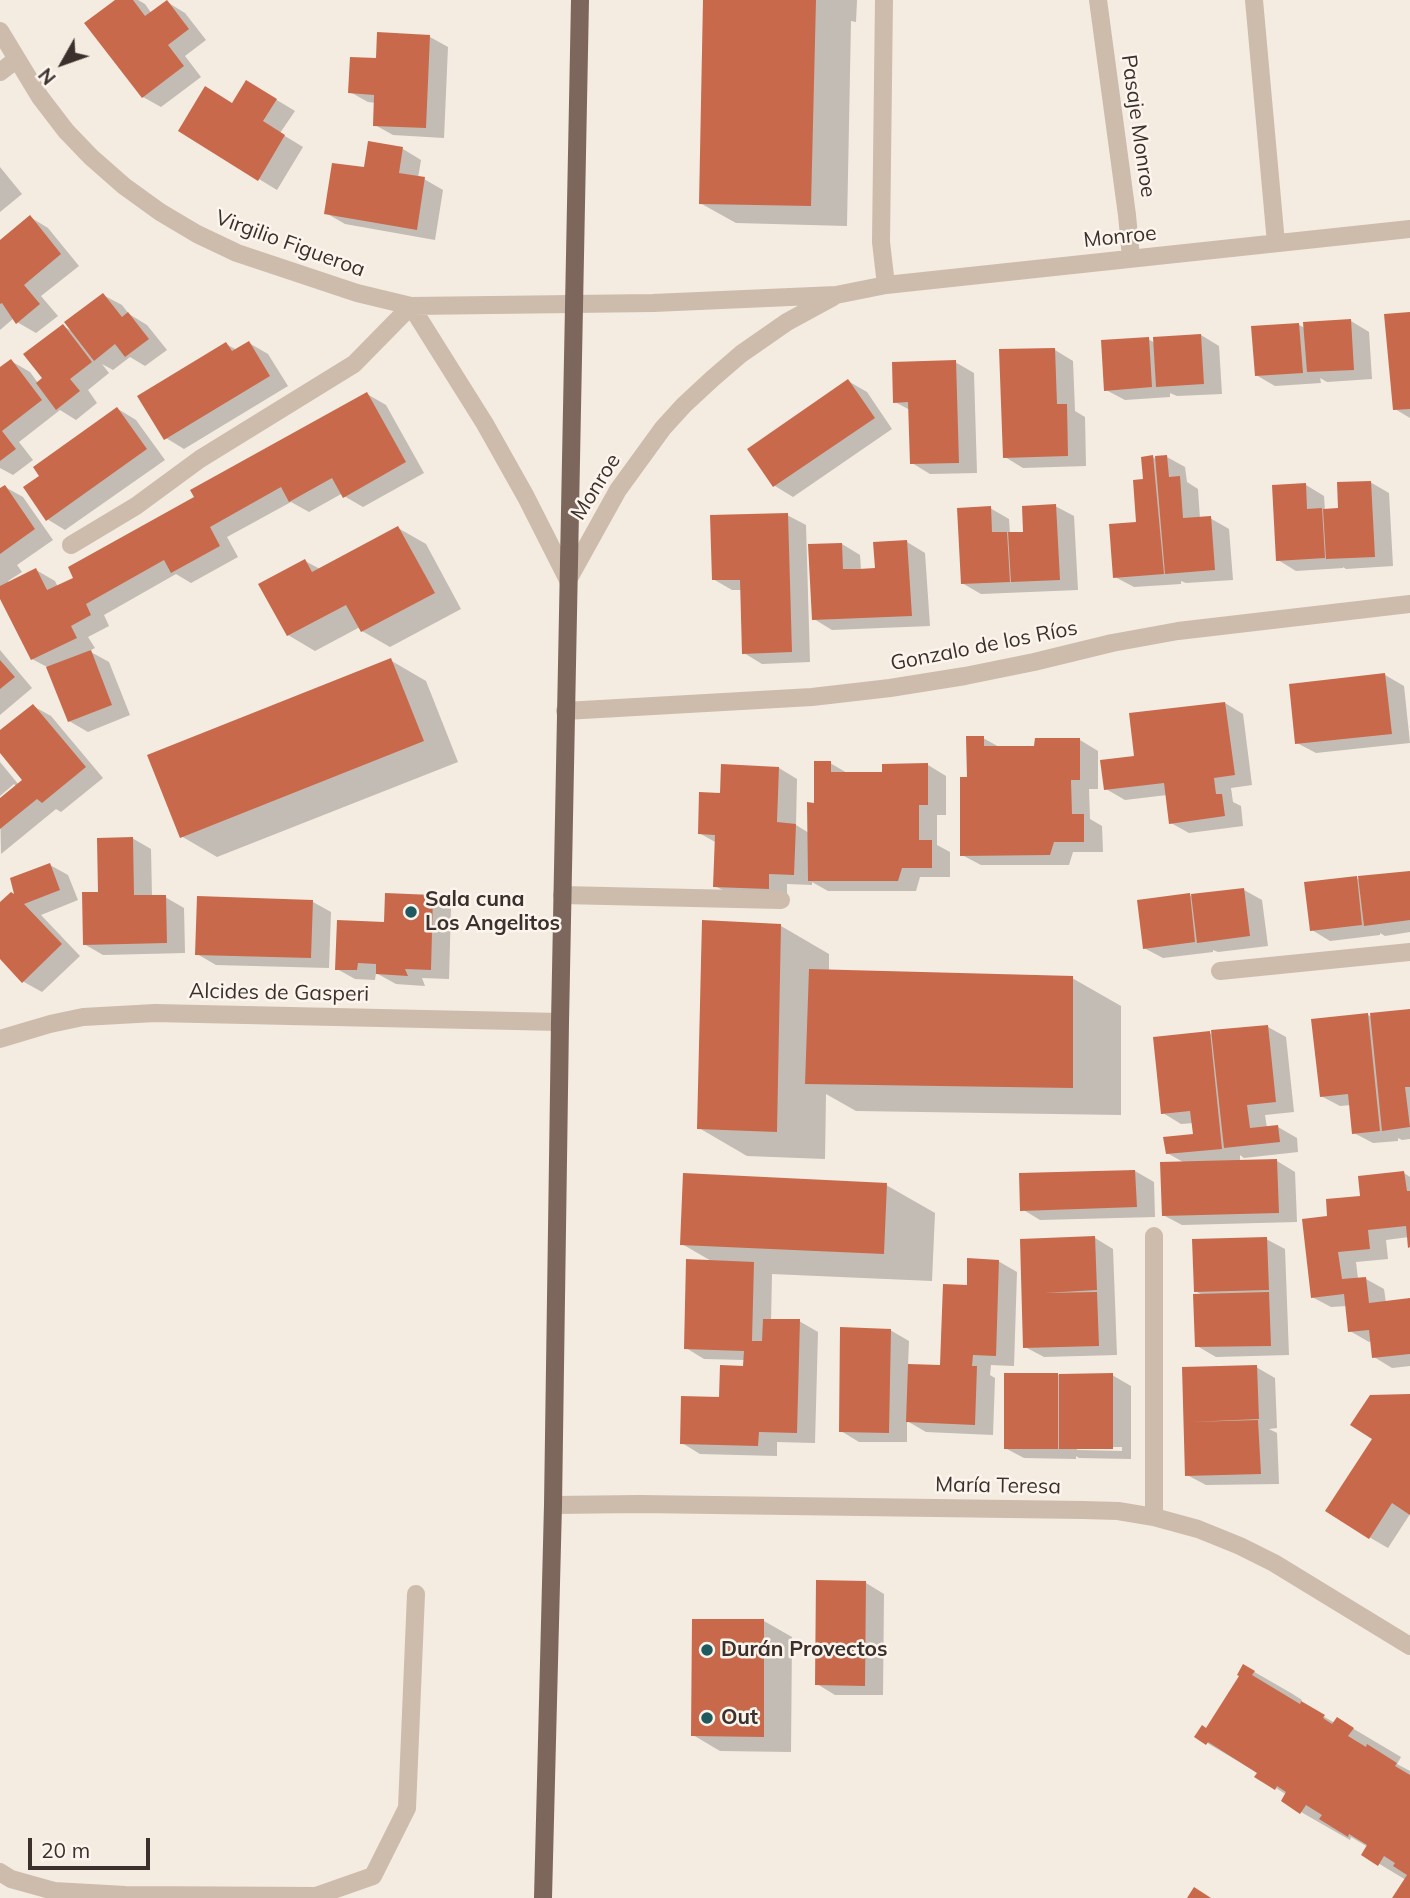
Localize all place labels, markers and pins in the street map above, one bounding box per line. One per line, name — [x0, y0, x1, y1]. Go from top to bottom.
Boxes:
place label: Sala cuna Los Angelitos — [425, 887, 560, 937]
marker: Sala cuna Los Angelitos — [403, 904, 419, 920]
place label: Durán Provectos — [721, 1637, 887, 1663]
marker: Durán Provectos — [699, 1642, 715, 1658]
place label: Out — [721, 1705, 758, 1731]
marker: Out — [699, 1710, 715, 1726]

